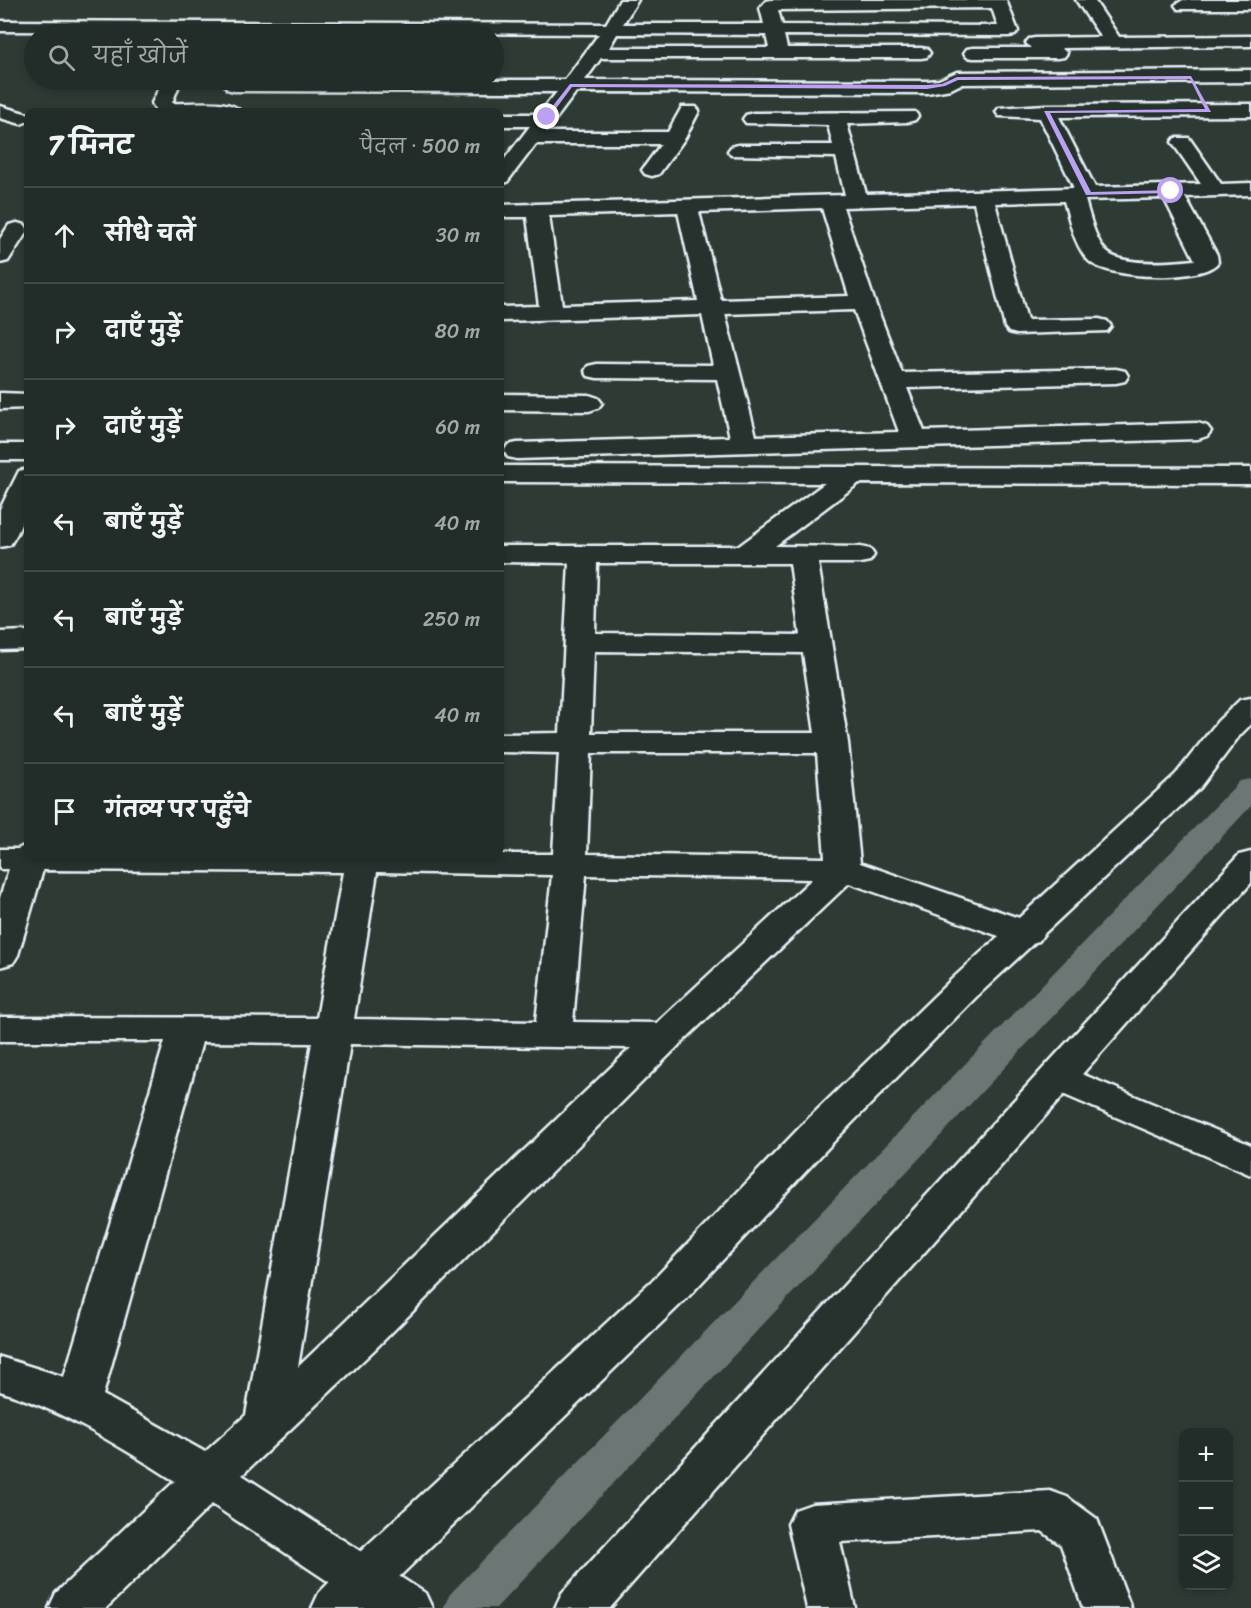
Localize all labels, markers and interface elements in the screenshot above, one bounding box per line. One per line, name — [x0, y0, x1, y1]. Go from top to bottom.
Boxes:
search box — [24, 24, 504, 90]
text: यहाँ खोजें — [93, 36, 188, 75]
icon: search — [45, 41, 78, 74]
route end — [533, 103, 559, 129]
text: 7 मिनट — [48, 122, 133, 168]
text: पैदल · 500 m — [360, 129, 480, 164]
route start — [1157, 177, 1183, 203]
text: सीधे चलें — [105, 214, 195, 253]
text: 30 m — [436, 218, 480, 253]
icon: ahead — [48, 219, 81, 252]
text: दाएँ मुड़ें — [105, 310, 182, 349]
text: 80 m — [435, 314, 480, 349]
icon: right — [48, 315, 81, 348]
text: दाएँ मुड़ें — [105, 406, 182, 445]
text: 60 m — [435, 410, 480, 445]
icon: right — [48, 411, 81, 444]
text: बाएँ मुड़ें — [105, 502, 182, 541]
text: 40 m — [434, 506, 480, 541]
icon: left — [48, 507, 81, 540]
text: बाएँ मुड़ें — [105, 598, 182, 637]
text: 250 m — [423, 602, 480, 637]
icon: left — [48, 603, 81, 636]
text: बाएँ मुड़ें — [105, 694, 182, 733]
text: 40 m — [434, 698, 480, 733]
icon: left — [48, 699, 81, 732]
text: गंतव्य पर पहुँचे — [105, 790, 250, 829]
icon: arrive — [48, 795, 81, 828]
map controls — [1179, 1428, 1233, 1590]
button: + — [1179, 1428, 1233, 1482]
button: − — [1179, 1482, 1233, 1536]
button: layers — [1179, 1536, 1233, 1590]

